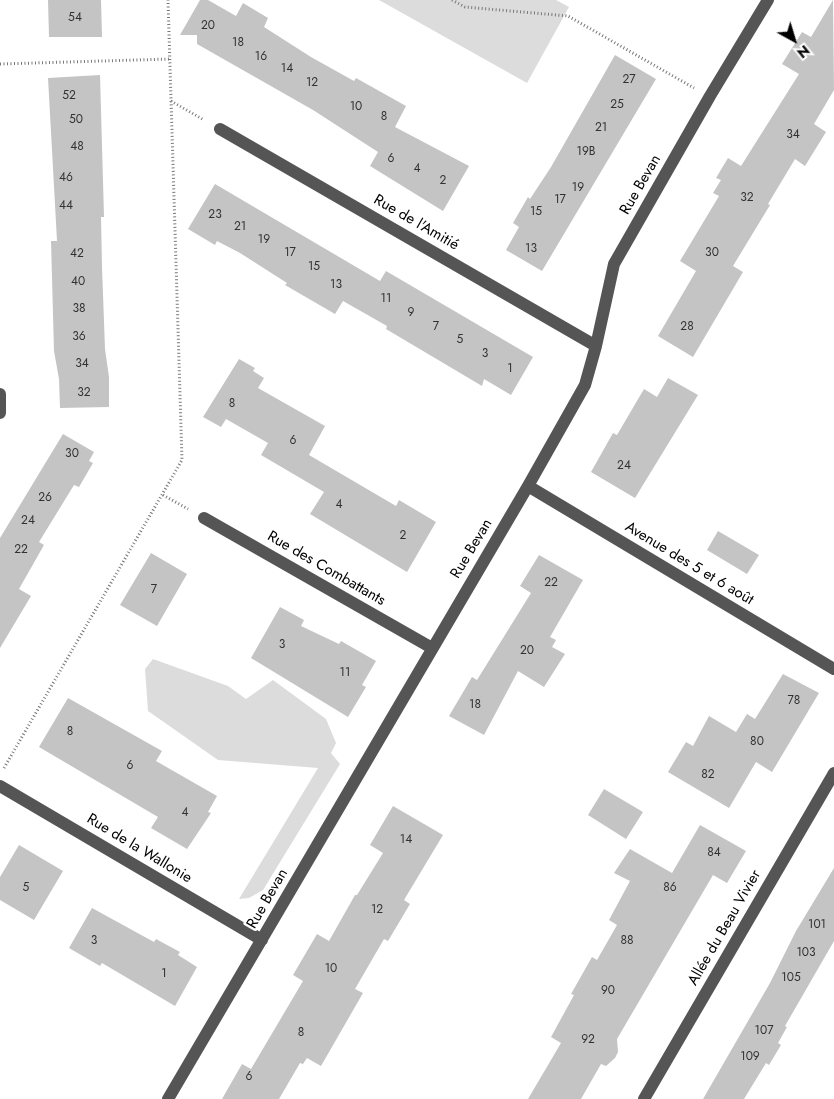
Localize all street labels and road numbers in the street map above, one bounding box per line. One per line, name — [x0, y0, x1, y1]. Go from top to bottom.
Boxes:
street label: Rue Bevan — [617, 152, 665, 218]
street label: Rue de l'Amitié — [370, 191, 462, 255]
street label: Rue Bevan — [447, 516, 497, 582]
street label: Avenue des 5 et 6 août — [621, 518, 757, 610]
street label: Rue des Combattants — [264, 528, 388, 610]
street label: Rue de la Wallonie — [83, 810, 195, 888]
street label: Rue Bevan — [244, 866, 292, 932]
street label: Allée du Beau Vivier — [685, 867, 765, 989]

